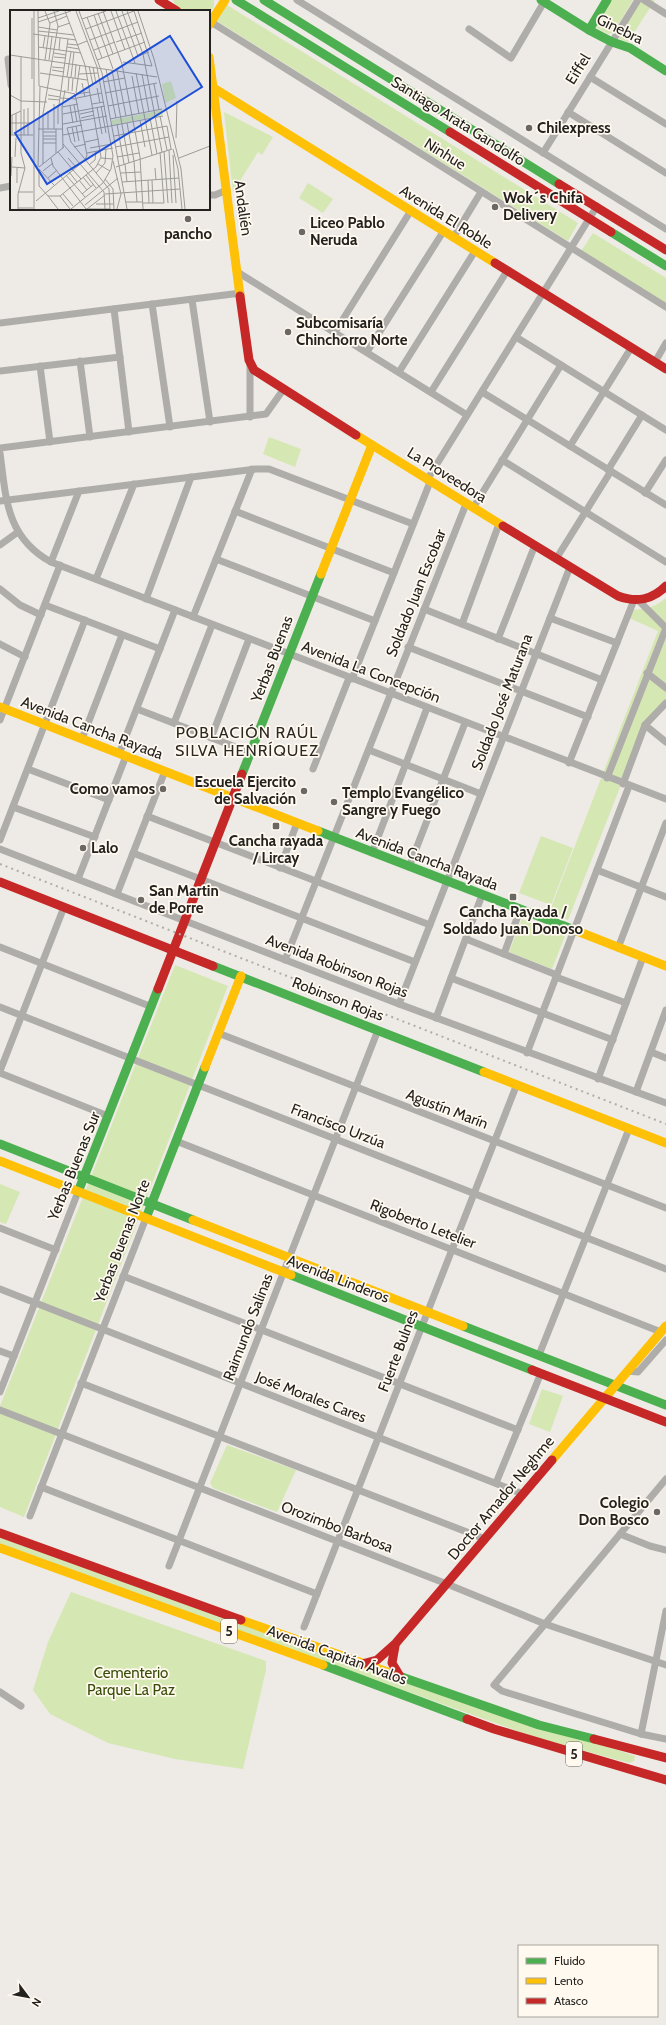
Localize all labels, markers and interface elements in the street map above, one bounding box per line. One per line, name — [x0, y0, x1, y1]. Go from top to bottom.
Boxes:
inset map — [10, 10, 210, 210]
street label: Ginebra — [594, 10, 647, 48]
street label: Eiffel — [562, 50, 595, 88]
street label: Santiago Arata Gandolfo — [388, 73, 528, 169]
place label: Chilexpress — [537, 119, 611, 137]
marker: Chilexpress — [524, 123, 534, 133]
street label: Ninhue — [421, 134, 469, 174]
street label: Andalién — [230, 179, 256, 237]
street label: Avenida El Roble — [396, 181, 496, 253]
place label: Wok´s Chifa Delivery — [503, 189, 584, 224]
marker: Wok´s Chifa Delivery — [490, 202, 500, 212]
marker: pancho — [183, 214, 193, 224]
place label: Liceo Pablo Neruda — [310, 214, 385, 249]
place label: pancho — [164, 225, 212, 243]
marker: Liceo Pablo Neruda — [297, 227, 307, 237]
place label: Subcomisaría Chinchorro Norte — [296, 314, 408, 349]
marker: Subcomisaría Chinchorro Norte — [283, 327, 293, 337]
street label: La Proveedora — [404, 443, 491, 507]
street label: Soldado Juan Escobar — [382, 526, 450, 659]
street label: Yerbas Buenas — [247, 613, 297, 706]
street label: Soldado José Maturana — [468, 631, 537, 773]
street label: Avenida La Concepción — [299, 637, 443, 707]
street label: Avenida Cancha Rayada — [19, 693, 166, 764]
district label: POBLACIÓN RAÚL SILVA HENRÍQUEZ — [175, 723, 319, 760]
place label: Escuela Ejercito de Salvación — [195, 773, 296, 808]
place label: Como vamos — [70, 780, 155, 798]
marker: Como vamos — [158, 784, 168, 794]
place label: Templo Evangélico Sangre y Fuego — [342, 784, 464, 819]
marker: Escuela Ejercito de Salvación — [299, 786, 309, 796]
marker: Templo Evangélico Sangre y Fuego — [329, 797, 339, 807]
marker: Cancha rayada / Lircay — [271, 821, 281, 831]
street label: Avenida Cancha Rayada — [354, 824, 501, 895]
place label: Cancha rayada / Lircay — [229, 832, 324, 867]
place label: Lalo — [91, 839, 119, 857]
marker: Lalo — [78, 843, 88, 853]
place label: San Martin de Porre — [149, 882, 219, 917]
marker: Cancha Rayada / Soldado Juan Donoso — [508, 892, 518, 902]
marker: San Martin de Porre — [136, 895, 146, 905]
place label: Cancha Rayada / Soldado Juan Donoso — [443, 903, 583, 938]
street label: Avenida Robinson Rojas — [263, 931, 411, 1001]
street label: Robinson Rojas — [290, 973, 386, 1025]
street label: Agustín Marín — [404, 1085, 490, 1133]
street label: Francisco Urzúa — [288, 1100, 388, 1153]
street label: Yerbas Buenas Sur — [44, 1109, 104, 1224]
street label: Yerbas Buenas Norte — [90, 1177, 154, 1306]
street label: Rigoberto Letelier — [367, 1196, 479, 1253]
street label: Avenida Linderos — [284, 1251, 392, 1307]
street label: Raimundo Salinas — [219, 1271, 277, 1383]
street label: Fuerte Bulnes — [374, 1308, 422, 1394]
street label: José Morales Cares — [252, 1367, 369, 1426]
street label: Doctor Amador Neghme — [444, 1432, 558, 1564]
place label: Colegio Don Bosco — [578, 1494, 649, 1529]
street label: Orozimbo Barbosa — [279, 1497, 396, 1557]
marker: Colegio Don Bosco — [652, 1507, 662, 1517]
road number: 5 — [221, 1619, 237, 1643]
street label: Avenida Capitán Ávalos — [265, 1620, 410, 1689]
park label: Cementerio Parque La Paz — [87, 1664, 175, 1699]
road number: 5 — [566, 1742, 582, 1766]
legend — [518, 1945, 658, 2017]
text: Fluido — [554, 1953, 586, 1968]
text: Lento — [554, 1973, 584, 1988]
north arrow — [8, 1977, 48, 2017]
text: Atasco — [554, 1993, 588, 2008]
text: N — [28, 1995, 44, 2009]

